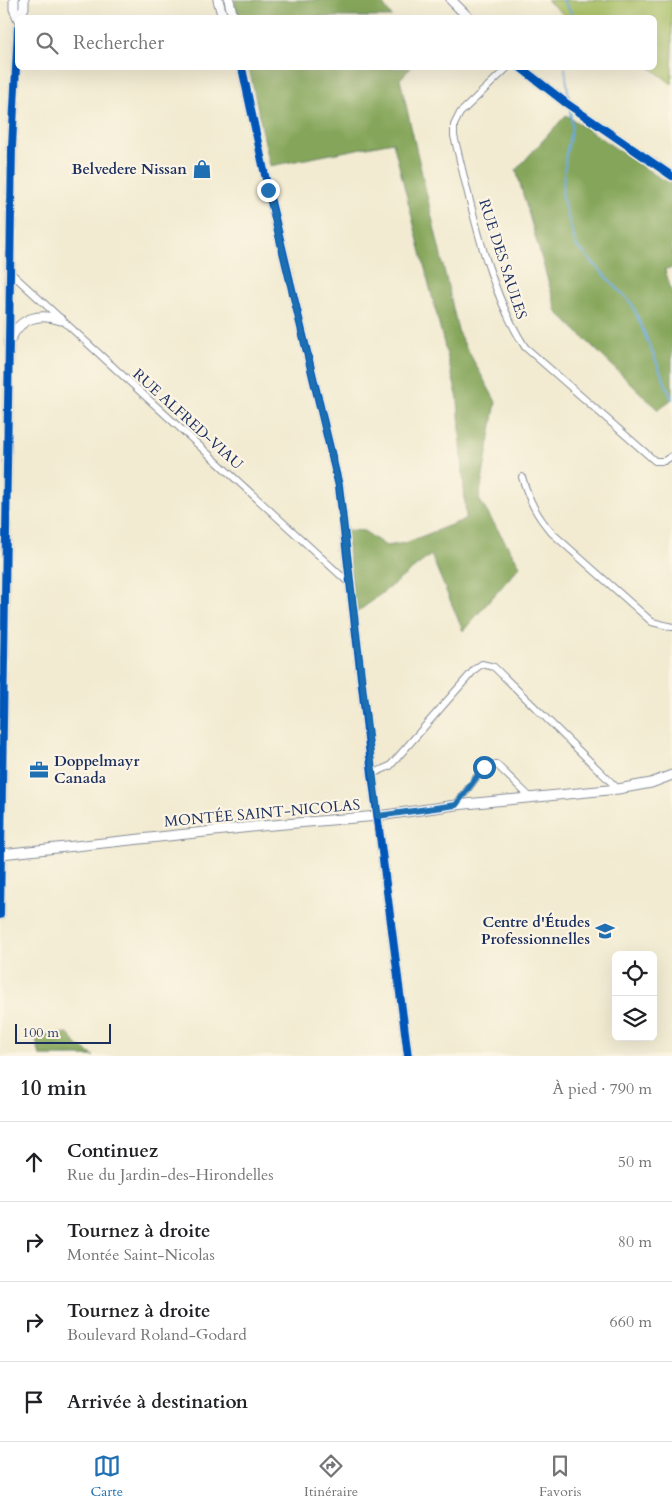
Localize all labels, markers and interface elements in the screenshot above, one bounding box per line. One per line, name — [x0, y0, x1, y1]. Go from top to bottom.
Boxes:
search box — [15, 15, 657, 70]
icon: search — [33, 29, 61, 57]
text: Rechercher — [73, 30, 164, 56]
shop icon: Belvedere Nissan — [191, 158, 213, 180]
place label: Belvedere Nissan — [72, 159, 187, 179]
route end — [257, 179, 280, 202]
street label: RUE DES SAULES — [474, 196, 532, 322]
street label: RUE ALFRED-VIAU — [129, 364, 248, 474]
place label: Doppelmayr Canada — [54, 751, 140, 788]
route start — [473, 756, 496, 779]
office icon: Doppelmayr Canada — [28, 759, 50, 781]
street label: MONTÉE SAINT-NICOLAS — [163, 794, 361, 832]
place label: Centre d'Études Professionnelles — [481, 912, 590, 949]
school or university icon: Centre d'Études Professionnelles — [594, 920, 616, 942]
map controls — [612, 951, 657, 1041]
button: locate — [612, 951, 657, 996]
button: layers — [612, 996, 657, 1041]
scale bar — [15, 1021, 111, 1044]
text: 100 m — [22, 1023, 59, 1042]
text: 10 min — [20, 1074, 87, 1103]
text: À pied · 790 m — [552, 1078, 652, 1100]
text: Continuez — [67, 1138, 158, 1164]
icon: ahead — [20, 1148, 48, 1176]
text: 50 m — [618, 1151, 652, 1173]
text: Rue du Jardin-des-Hirondelles — [67, 1164, 274, 1186]
text: Tournez à droite — [67, 1218, 210, 1244]
icon: right — [20, 1228, 48, 1256]
text: 80 m — [618, 1231, 652, 1253]
text: Montée Saint-Nicolas — [67, 1244, 215, 1266]
text: Tournez à droite — [67, 1298, 210, 1324]
icon: right — [20, 1308, 48, 1336]
text: 660 m — [610, 1311, 652, 1333]
text: Boulevard Roland-Godard — [67, 1324, 247, 1346]
icon: arrive — [20, 1388, 48, 1416]
text: Arrivée à destination — [67, 1389, 248, 1415]
tab: Carte — [90, 1452, 123, 1501]
tab: Itinéraire — [304, 1452, 358, 1501]
tab: Favoris — [539, 1452, 582, 1501]

